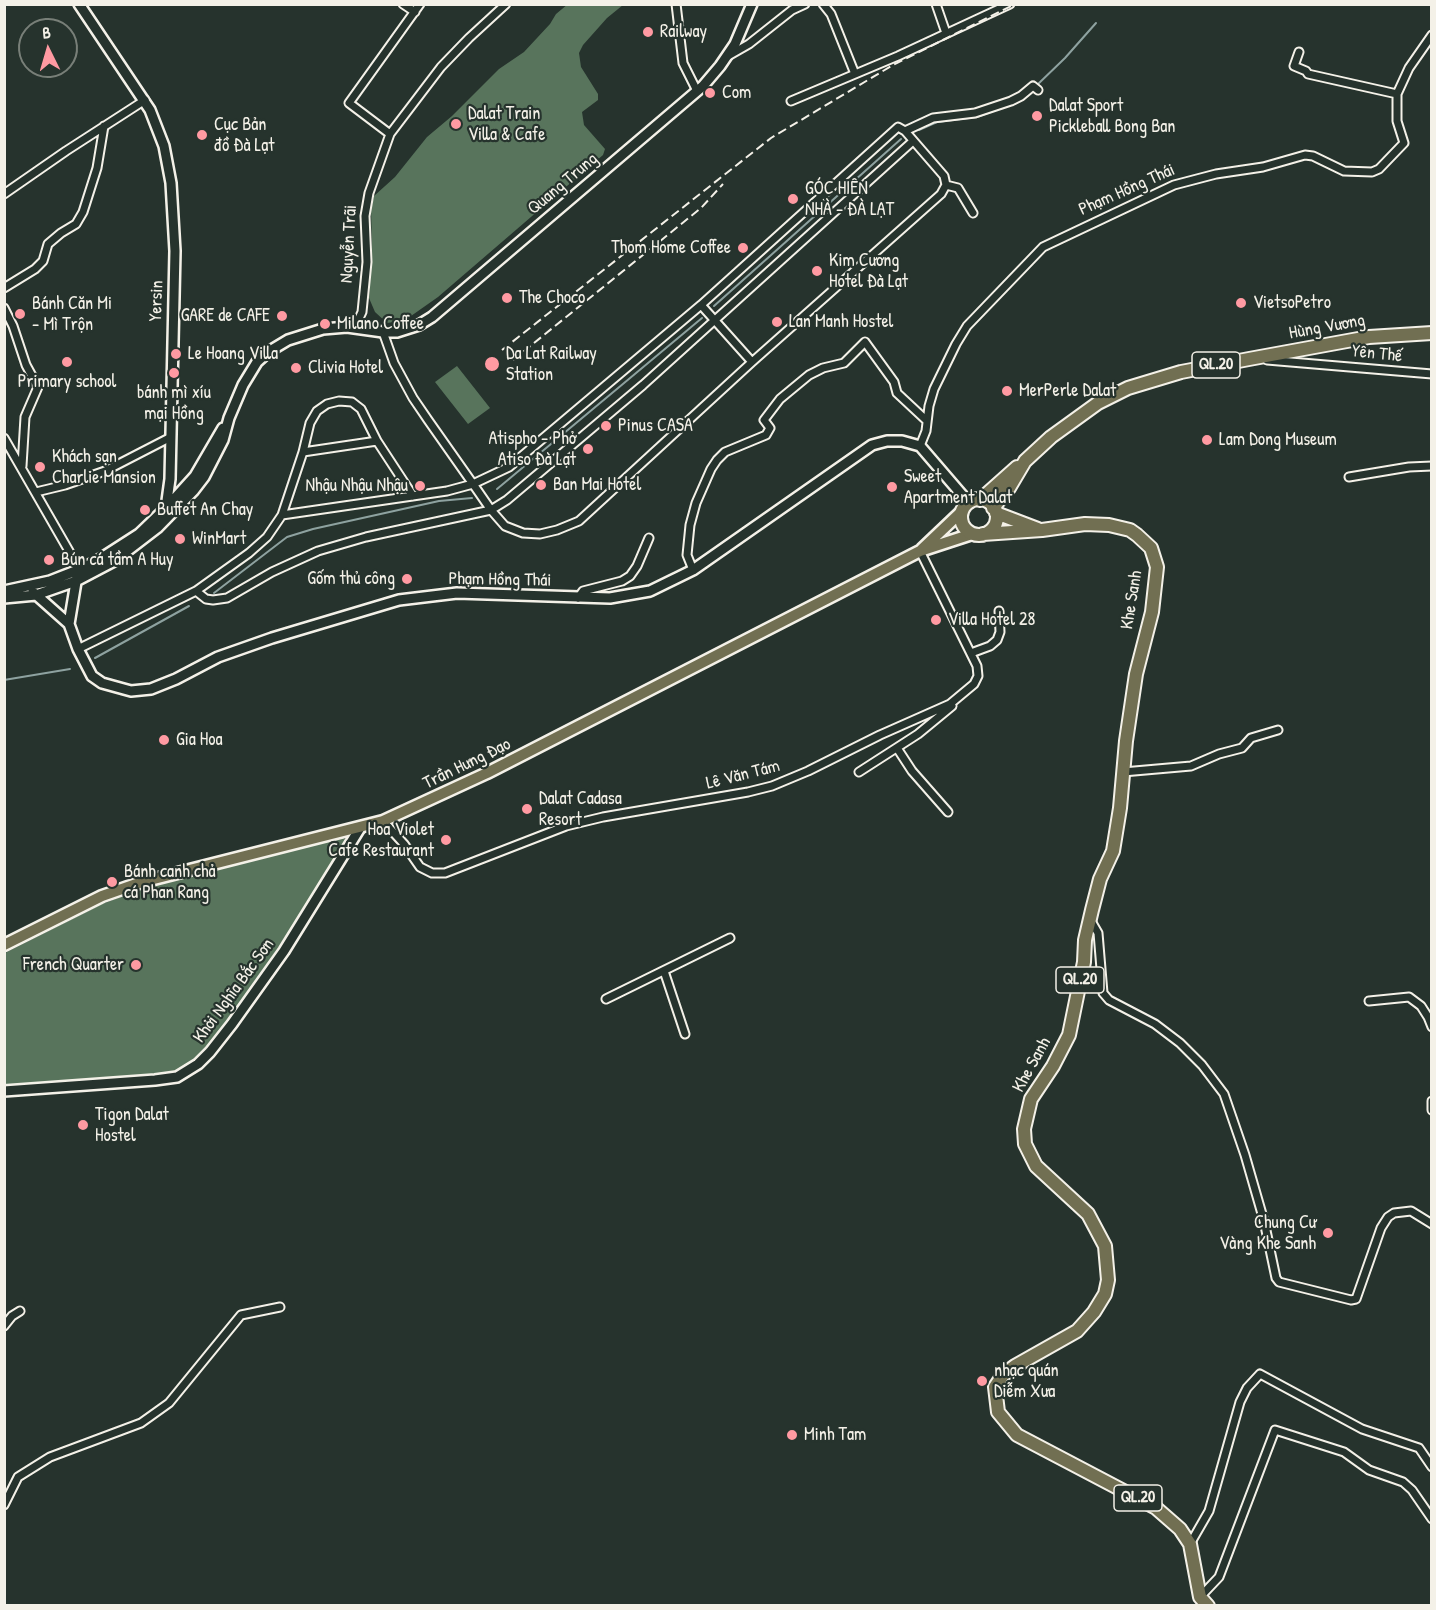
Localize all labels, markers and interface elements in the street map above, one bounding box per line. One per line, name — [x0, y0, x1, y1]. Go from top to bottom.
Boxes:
north arrow — [18, 18, 78, 78]
text: B — [42, 21, 52, 43]
place label: Railway — [660, 21, 707, 43]
marker: Railway — [641, 25, 655, 39]
place label: Com — [722, 82, 751, 104]
marker: Com — [703, 86, 717, 100]
place label: Dalat Sport Pickleball Bong Ban — [1049, 95, 1175, 138]
place label: Dalat Train Villa & Cafe — [468, 103, 545, 146]
marker: Dalat Sport Pickleball Bong Ban — [1030, 109, 1044, 123]
place label: Cục Bản đồ Đà Lạt — [214, 114, 275, 156]
marker: Dalat Train Villa & Cafe — [449, 117, 463, 131]
marker: Cục Bản đồ Đà Lạt — [195, 128, 209, 142]
street label: Quang Trung — [523, 148, 603, 220]
street label: Phạm Hồng Thái — [1076, 159, 1178, 221]
place label: GÓC HIÊN NHÀ - ĐÀ LẠT — [805, 178, 894, 220]
marker: GÓC HIÊN NHÀ - ĐÀ LẠT — [786, 192, 800, 206]
street label: Nguyễn Trãi — [336, 204, 362, 284]
place label: Thom Home Coffee — [611, 237, 731, 259]
marker: Thom Home Coffee — [736, 241, 750, 255]
place label: Kim Cương Hotel Đà Lạt — [829, 250, 908, 292]
marker: Kim Cương Hotel Đà Lạt — [810, 264, 824, 278]
street label: Yersin — [145, 280, 169, 322]
place label: The Choco — [519, 287, 585, 309]
marker: The Choco — [500, 291, 514, 305]
place label: VietsoPetro — [1253, 292, 1331, 314]
place label: Bánh Căn Mi - Mì Trộn — [32, 293, 112, 336]
marker: VietsoPetro — [1234, 296, 1248, 310]
place label: GARE de CAFE — [181, 305, 270, 327]
marker: Bánh Căn Mi - Mì Trộn — [13, 307, 27, 321]
marker: GARE de CAFE — [275, 309, 289, 323]
street label: Hùng Vương — [1287, 310, 1367, 344]
place label: Lan Manh Hostel — [789, 311, 893, 333]
place label: Milano Coffee — [337, 313, 424, 335]
marker: Lan Manh Hostel — [770, 315, 784, 329]
marker: Milano Coffee — [318, 317, 332, 331]
street label: Yên Thế — [1351, 341, 1403, 367]
place label: Le Hoang Villa — [188, 343, 278, 365]
place label: Da Lat Railway Station — [506, 343, 597, 386]
marker: Le Hoang Villa — [169, 347, 183, 361]
road number: QL.20 — [1192, 352, 1240, 378]
marker: Primary school — [60, 355, 74, 369]
marker: Da Lat Railway Station — [483, 355, 501, 373]
place label: Clivia Hotel — [308, 357, 383, 379]
marker: Clivia Hotel — [289, 361, 303, 375]
marker: bánh mì xíu mại Hồng — [167, 366, 181, 380]
place label: Primary school — [18, 371, 116, 393]
place label: MerPerle Dalat — [1019, 380, 1116, 402]
place label: bánh mì xíu mại Hồng — [137, 382, 211, 424]
marker: MerPerle Dalat — [1000, 384, 1014, 398]
place label: Pinus CASA — [618, 415, 693, 437]
marker: Pinus CASA — [599, 419, 613, 433]
place label: Atispho - Phở Atiso Đà Lạt — [489, 428, 576, 470]
place label: Lam Dong Museum — [1219, 429, 1337, 451]
marker: Lam Dong Museum — [1200, 433, 1214, 447]
marker: Atispho - Phở Atiso Đà Lạt — [581, 442, 595, 456]
place label: Khách sạn Charlie Mansion — [52, 446, 156, 488]
marker: Khách sạn Charlie Mansion — [33, 460, 47, 474]
place label: Sweet Apartment Dalat — [904, 466, 1012, 508]
place label: Ban Mai Hotel — [553, 474, 641, 496]
place label: Nhậu Nhậu Nhậu — [306, 475, 408, 497]
marker: Ban Mai Hotel — [534, 478, 548, 492]
marker: Nhậu Nhậu Nhậu — [413, 479, 427, 493]
marker: Sweet Apartment Dalat — [885, 480, 899, 494]
place label: Buffet An Chay — [157, 499, 253, 521]
marker: Buffet An Chay — [138, 503, 152, 517]
place label: WinMart — [192, 528, 246, 550]
marker: WinMart — [173, 532, 187, 546]
place label: Bún cá tầm A Huy — [61, 549, 174, 571]
marker: Bún cá tầm A Huy — [42, 553, 56, 567]
place label: Gốm thủ công — [307, 568, 395, 590]
street label: Phạm Hồng Thái — [448, 568, 552, 592]
street label: Khe Sanh — [1117, 569, 1147, 631]
marker: Gốm thủ công — [400, 572, 414, 586]
place label: Villa Hotel 28 — [948, 609, 1035, 631]
marker: Villa Hotel 28 — [929, 613, 943, 627]
place label: Gia Hoa — [176, 729, 223, 751]
marker: Gia Hoa — [157, 733, 171, 747]
street label: Trần Hưng Đạo — [420, 734, 514, 794]
street label: Lê Văn Tám — [704, 755, 782, 795]
place label: Dalat Cadasa Resort — [539, 788, 622, 830]
marker: Dalat Cadasa Resort — [520, 802, 534, 816]
place label: Hoa Violet Cafe Restaurant — [328, 819, 434, 862]
marker: Hoa Violet Cafe Restaurant — [439, 833, 453, 847]
place label: Bánh canh chả cá Phan Rang — [124, 861, 215, 904]
marker: Bánh canh chả cá Phan Rang — [105, 875, 119, 889]
street label: Khởi Nghĩa Bắc Sơn — [189, 935, 279, 1047]
place label: French Quarter — [23, 954, 124, 976]
marker: French Quarter — [129, 958, 143, 972]
road number: QL.20 — [1056, 967, 1104, 993]
street label: Khe Sanh — [1008, 1034, 1056, 1096]
place label: Tigon Dalat Hostel — [95, 1104, 169, 1146]
marker: Tigon Dalat Hostel — [76, 1118, 90, 1132]
place label: Chung Cư Vàng Khe Sanh — [1219, 1212, 1316, 1254]
marker: Chung Cư Vàng Khe Sanh — [1321, 1226, 1335, 1240]
place label: nhạc quán Diễm Xưa — [994, 1360, 1059, 1402]
marker: nhạc quán Diễm Xưa — [975, 1374, 989, 1388]
place label: Minh Tam — [804, 1424, 866, 1446]
marker: Minh Tam — [785, 1428, 799, 1442]
road number: QL.20 — [1114, 1485, 1162, 1511]

